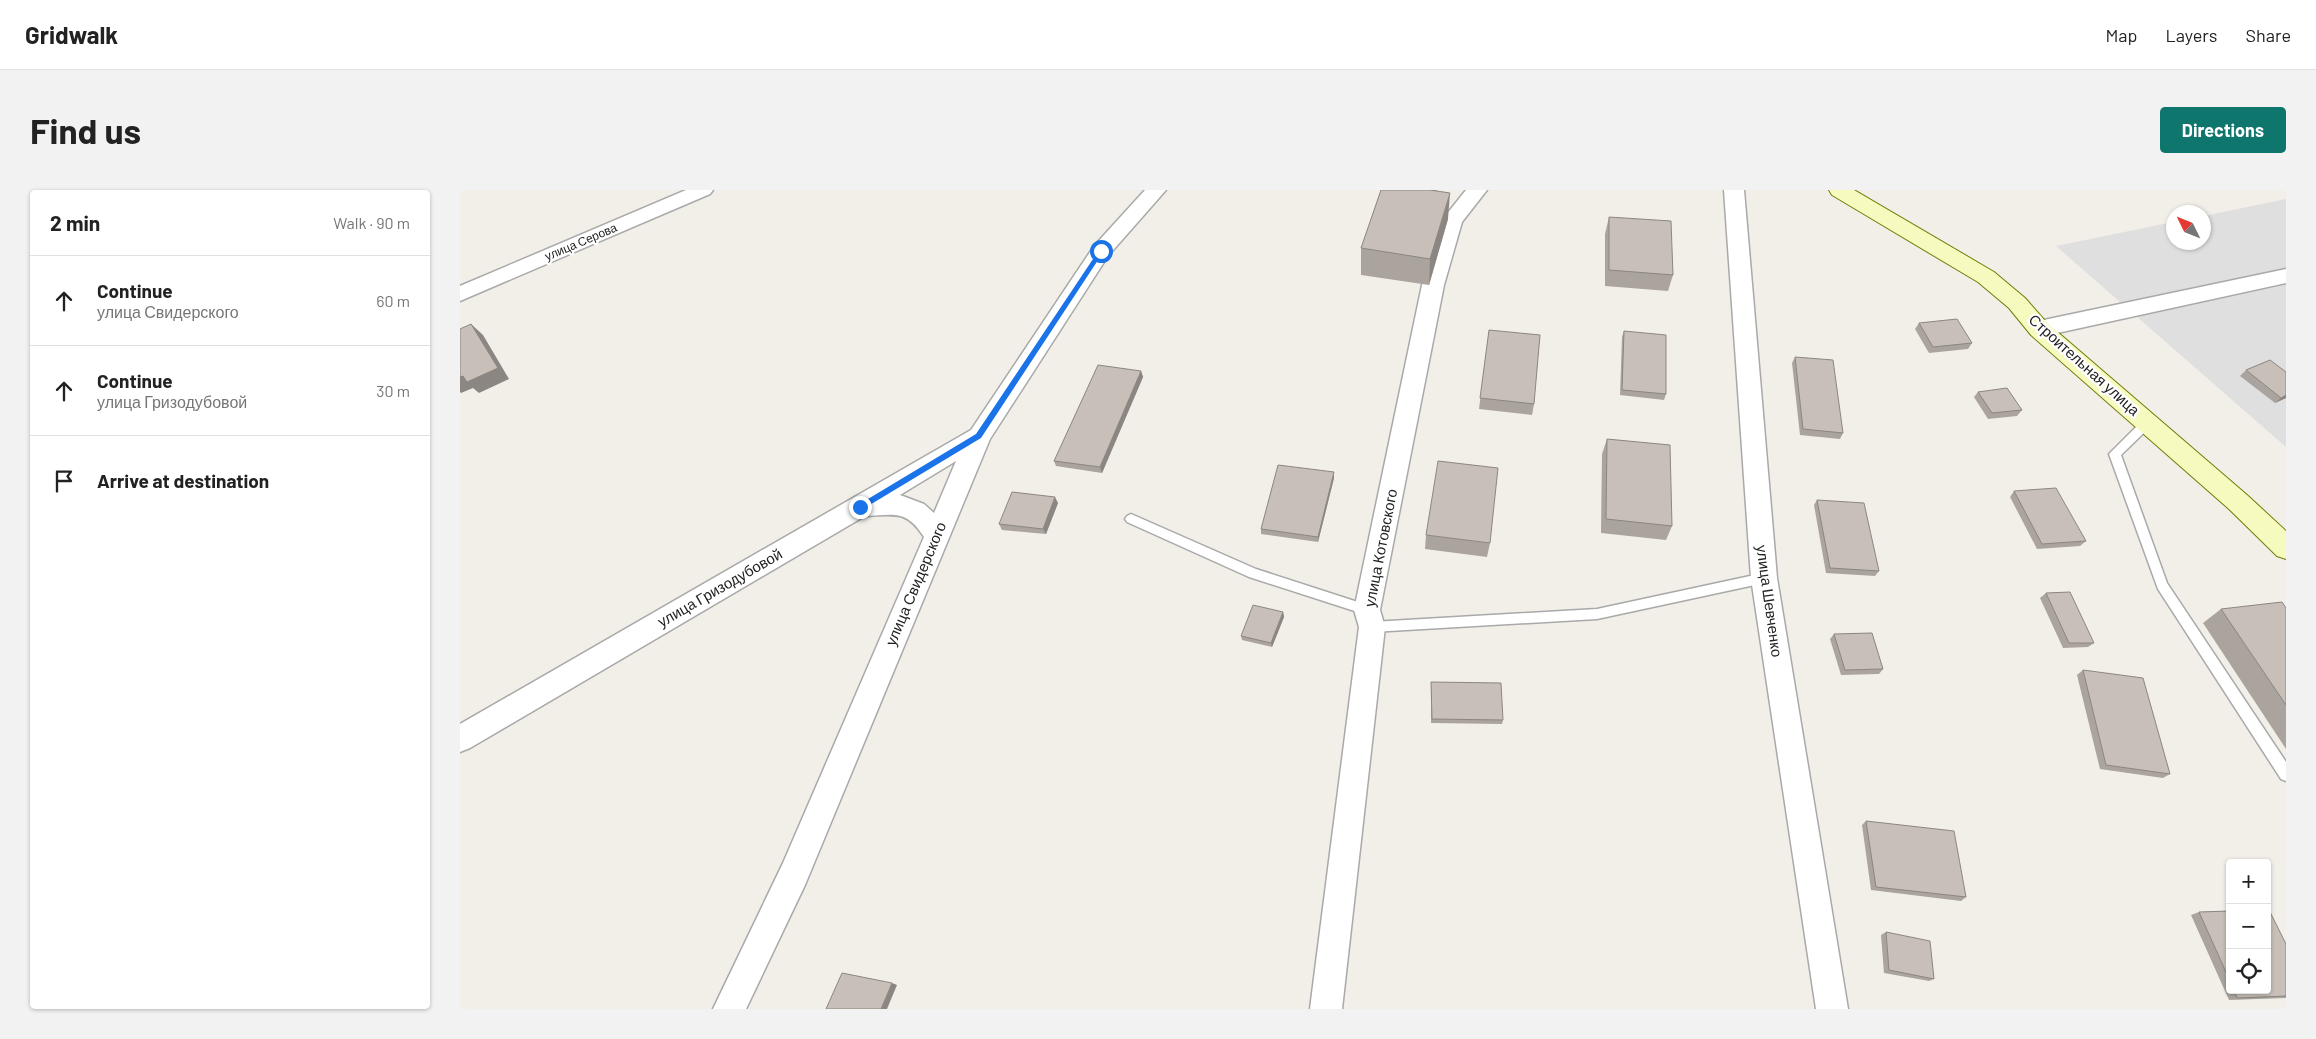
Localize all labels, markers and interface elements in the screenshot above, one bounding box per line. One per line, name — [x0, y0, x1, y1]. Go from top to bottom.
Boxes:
text: Gridwalk — [25, 20, 118, 49]
text: Map — [2105, 24, 2137, 46]
text: Layers — [2165, 24, 2218, 46]
text: Share — [2246, 24, 2291, 46]
button: Directions — [2160, 107, 2286, 153]
text: Find us — [30, 109, 141, 151]
north arrow — [2166, 205, 2211, 250]
text: 2 min — [50, 210, 100, 235]
text: Walk · 90 m — [333, 213, 410, 232]
street label: улица Серова — [542, 219, 619, 263]
route start — [1090, 240, 1113, 263]
text: Continue — [97, 279, 173, 302]
icon: ahead — [50, 287, 78, 315]
text: 60 m — [376, 291, 410, 310]
text: улица Свидерского — [97, 302, 239, 321]
street label: Строительная улица — [2026, 310, 2144, 419]
text: Continue — [97, 369, 173, 392]
icon: ahead — [50, 377, 78, 405]
text: 30 m — [376, 381, 410, 400]
text: улица Гризодубовой — [97, 392, 247, 411]
icon: arrive — [50, 467, 78, 495]
text: Arrive at destination — [97, 469, 269, 492]
street label: улица Котовского — [1360, 487, 1400, 608]
route end — [849, 496, 872, 519]
street label: улица Свидерского — [881, 519, 949, 648]
street label: улица Гризодубовой — [654, 544, 785, 630]
street label: улица Шевченко — [1753, 544, 1787, 658]
map controls — [2226, 859, 2271, 994]
button: + — [2226, 859, 2271, 904]
button: − — [2226, 904, 2271, 949]
button: locate — [2226, 949, 2271, 994]

